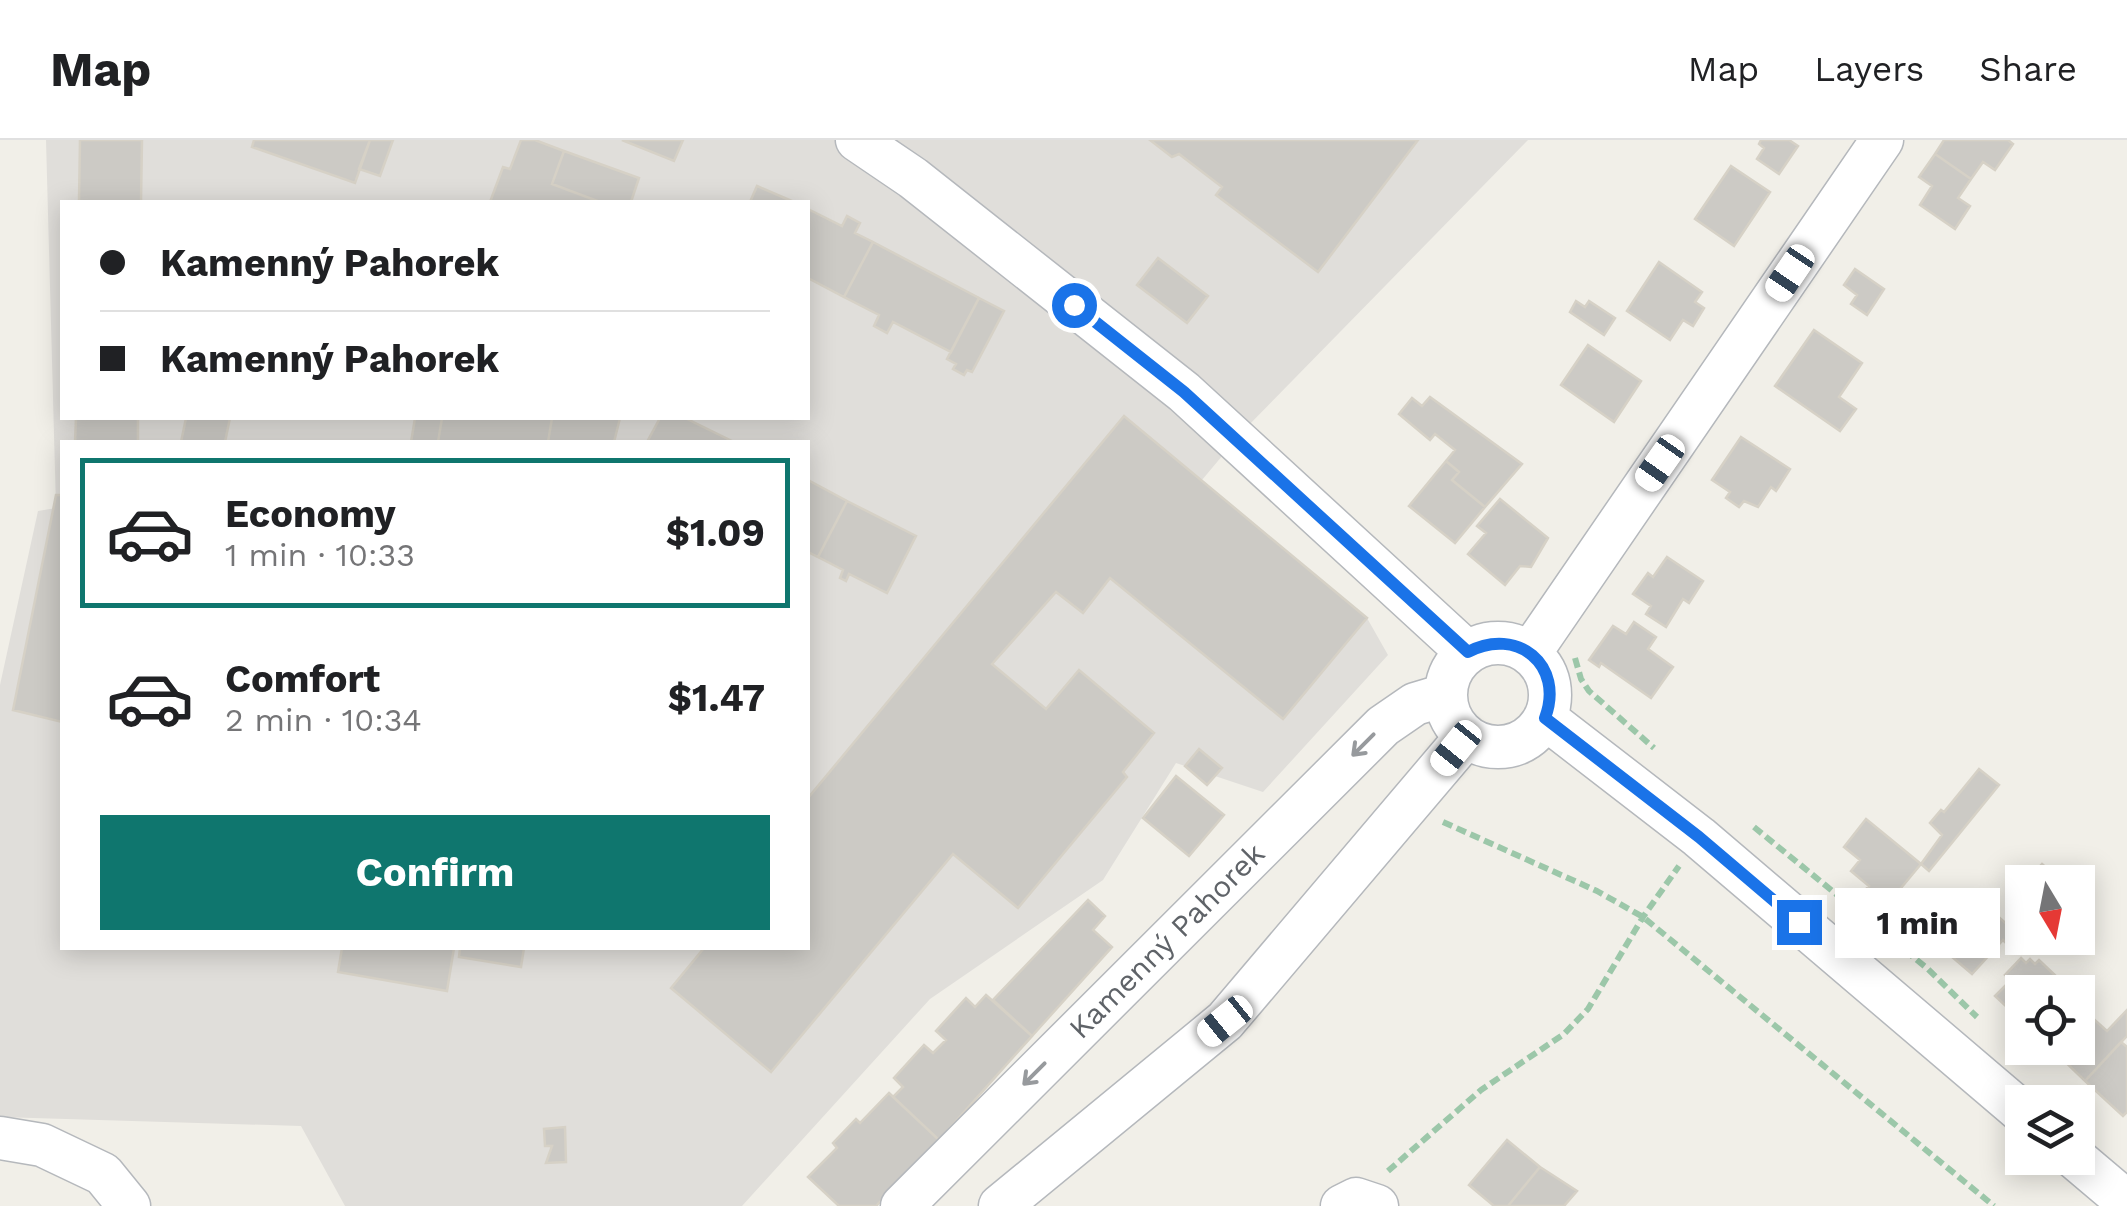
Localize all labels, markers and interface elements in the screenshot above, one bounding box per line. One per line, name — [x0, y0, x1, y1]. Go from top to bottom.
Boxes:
text: Map — [50, 41, 151, 98]
text: Map — [1688, 48, 1759, 90]
text: Layers — [1814, 48, 1924, 90]
text: Share — [1979, 48, 2077, 90]
car — [1761, 240, 1819, 306]
text: Kamenný Pahorek — [160, 241, 499, 285]
route start — [1052, 283, 1097, 328]
text: Kamenný Pahorek — [160, 337, 499, 381]
car — [1631, 430, 1689, 496]
icon: car — [105, 488, 195, 578]
text: Economy — [225, 492, 396, 536]
text: $1.09 — [666, 511, 765, 555]
text: 1 min · 10:33 — [225, 536, 415, 574]
icon: car — [105, 653, 195, 743]
text: Comfort — [225, 657, 380, 701]
text: $1.47 — [668, 676, 765, 720]
text: 2 min · 10:34 — [225, 701, 422, 739]
car — [1425, 715, 1487, 781]
one-way arrow — [1352, 733, 1376, 757]
button: Confirm — [100, 815, 770, 930]
street label: Kamenný Pahorek — [1062, 836, 1272, 1046]
north arrow — [2005, 865, 2095, 955]
map controls — [2005, 865, 2095, 1175]
callout: 1 min — [1834, 887, 1999, 957]
route end — [1777, 900, 1822, 945]
text: 1 min — [1876, 904, 1959, 942]
button: locate — [2005, 975, 2095, 1065]
car — [1192, 990, 1258, 1052]
one-way arrow — [1023, 1061, 1047, 1085]
button: layers — [2005, 1085, 2095, 1175]

